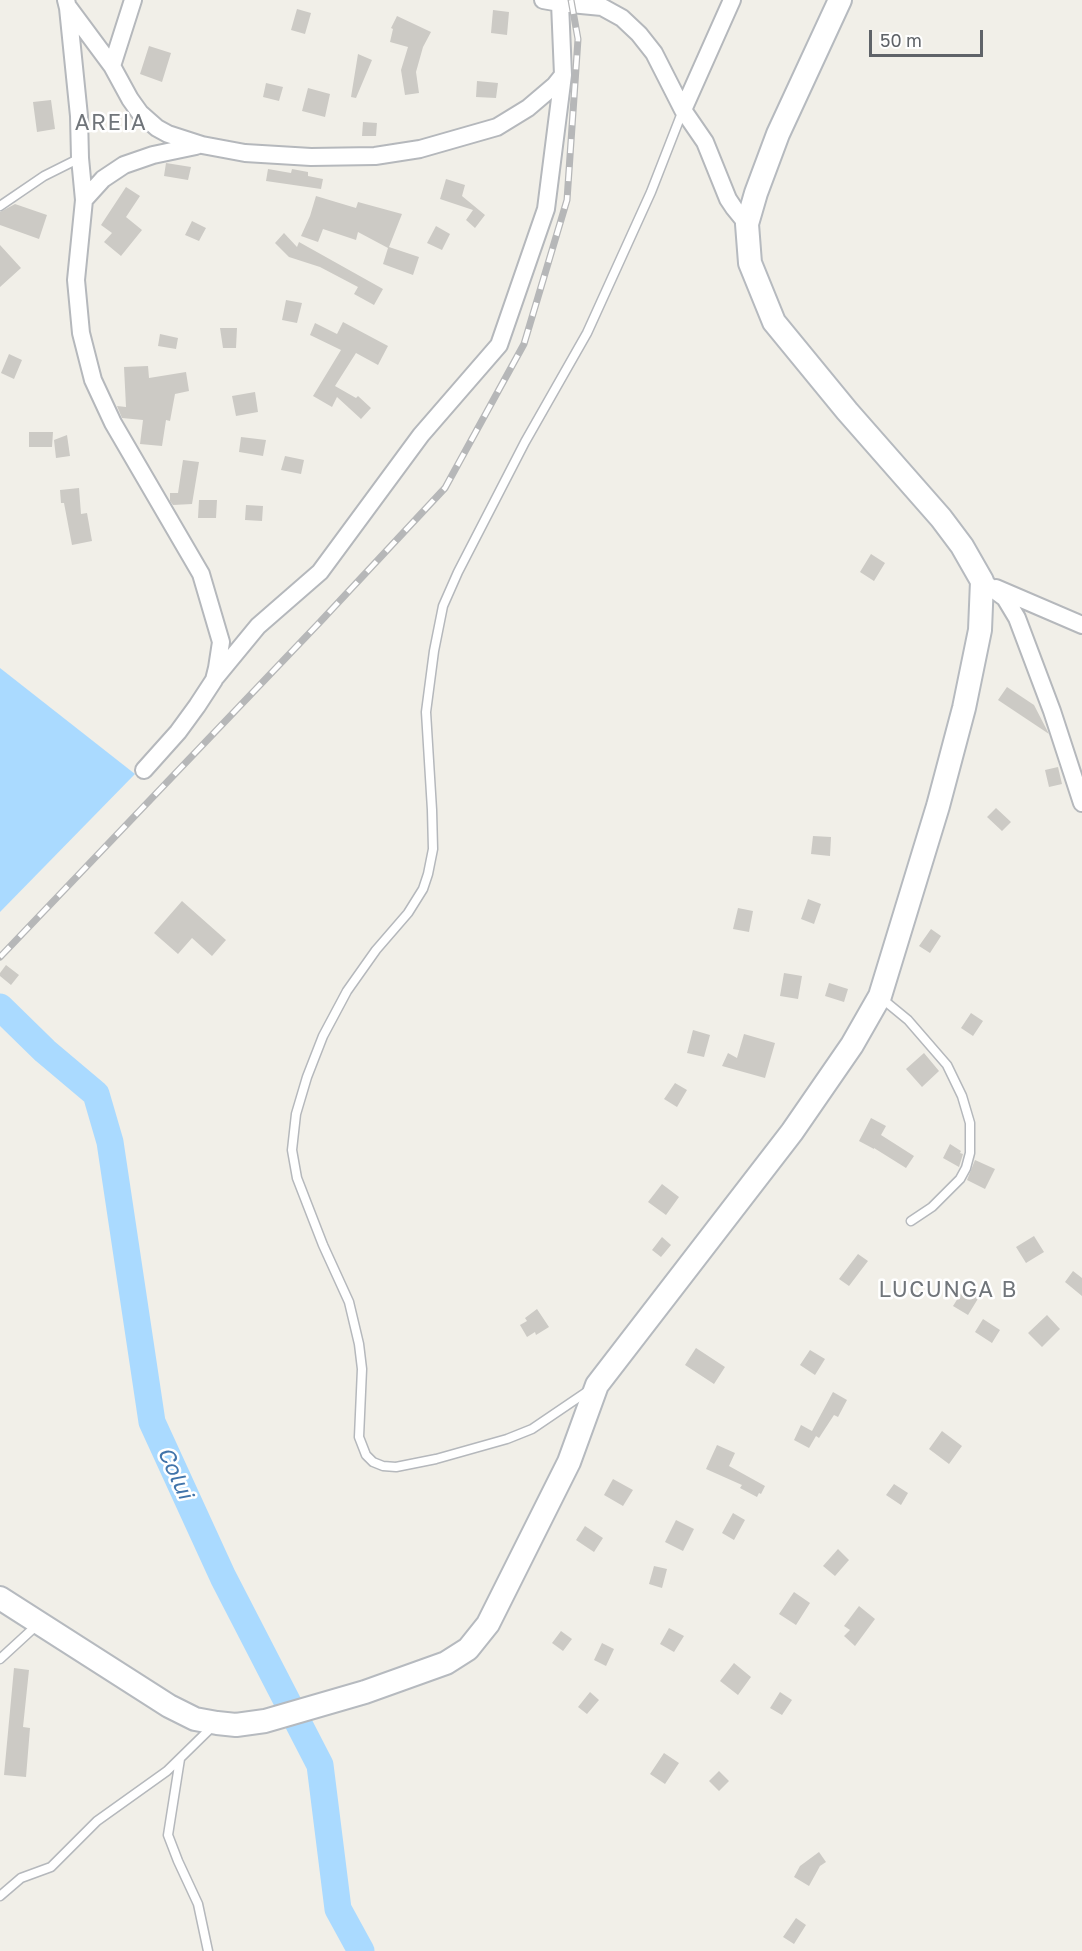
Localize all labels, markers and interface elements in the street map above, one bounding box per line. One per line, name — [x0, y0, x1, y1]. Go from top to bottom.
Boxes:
scale bar — [872, 18, 986, 56]
text: 50 m — [880, 29, 922, 51]
district label: AREIA — [75, 110, 147, 136]
district label: LUCUNGA B — [878, 1277, 1018, 1303]
water label: Colui — [152, 1443, 198, 1503]

